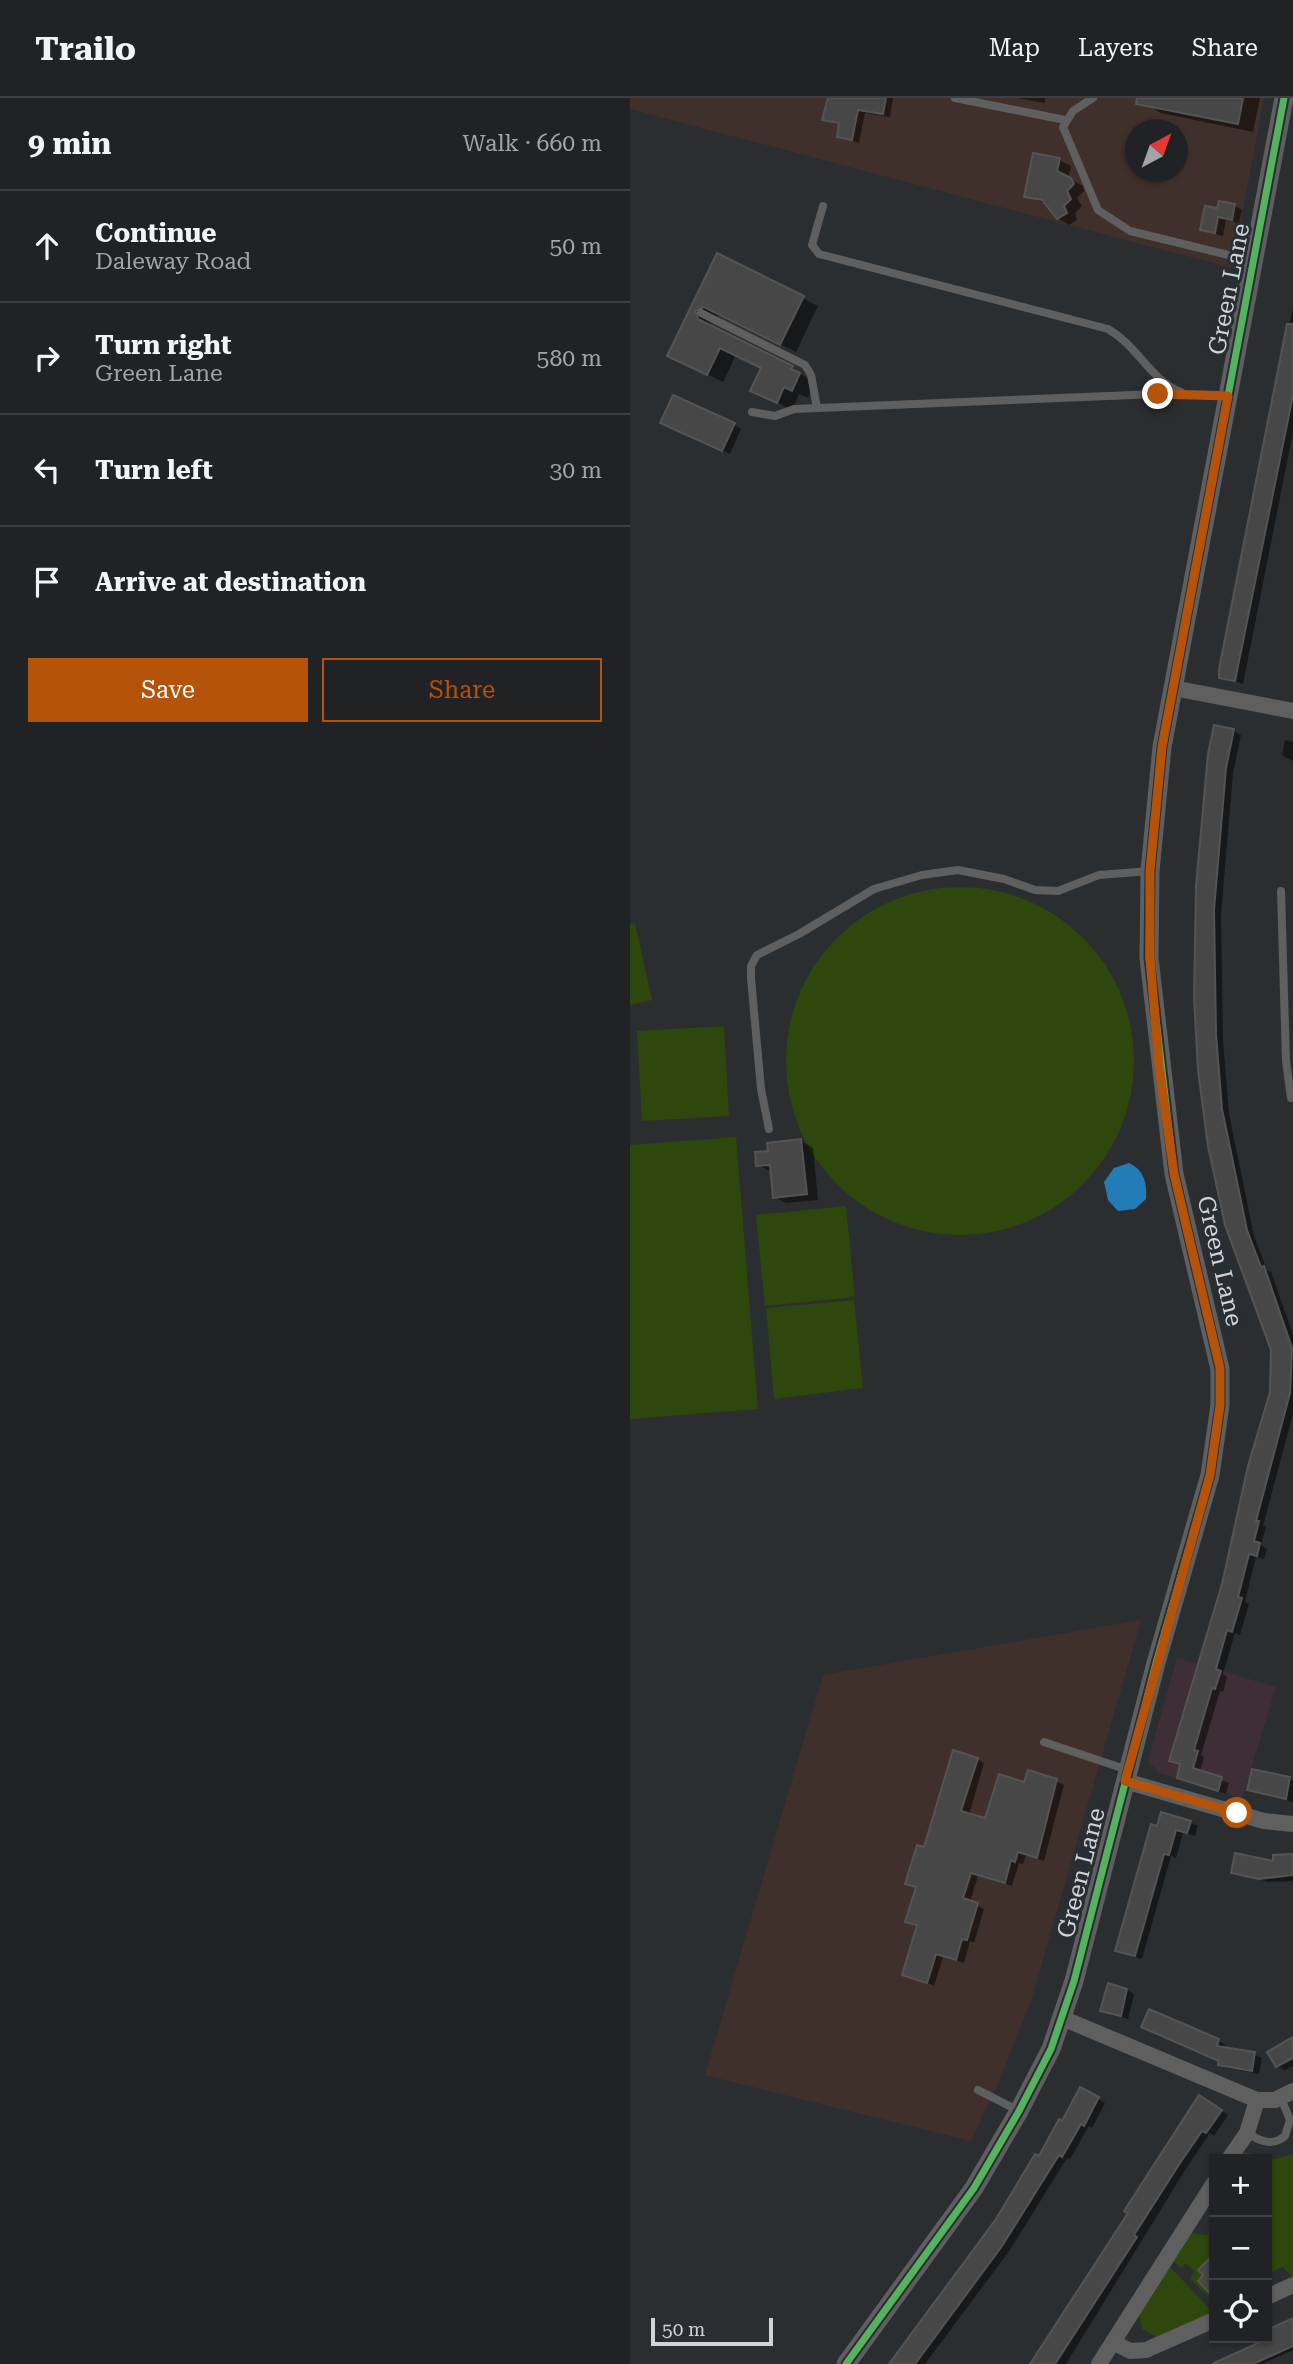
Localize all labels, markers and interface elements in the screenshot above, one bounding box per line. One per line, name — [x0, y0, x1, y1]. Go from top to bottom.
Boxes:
text: Trailo — [35, 29, 136, 68]
text: Map — [989, 34, 1040, 62]
text: Layers — [1078, 34, 1154, 62]
text: Share — [1192, 34, 1258, 62]
north arrow — [1125, 119, 1188, 182]
text: 9 min — [28, 126, 111, 161]
text: Walk · 660 m — [463, 130, 602, 157]
text: Continue — [95, 218, 217, 248]
street label: Green Lane — [1203, 221, 1255, 357]
icon: ahead — [28, 227, 66, 265]
text: 50 m — [549, 233, 602, 260]
text: Daleway Road — [95, 248, 251, 275]
text: Turn right — [95, 330, 231, 360]
icon: right — [28, 339, 66, 377]
text: 580 m — [537, 345, 602, 372]
text: Green Lane — [95, 360, 223, 387]
route end — [1142, 378, 1173, 409]
icon: left — [28, 451, 66, 489]
text: Turn left — [95, 455, 213, 485]
text: 30 m — [549, 457, 602, 484]
icon: arrive — [28, 563, 66, 601]
text: Arrive at destination — [95, 567, 366, 597]
button: Save — [28, 658, 308, 722]
button: Share — [322, 658, 602, 722]
street label: Green Lane — [1191, 1193, 1249, 1329]
route start — [1221, 1797, 1252, 1828]
street label: Green Lane — [1051, 1805, 1111, 1941]
map controls — [1209, 2154, 1272, 2343]
button: + — [1209, 2154, 1272, 2217]
button: − — [1209, 2217, 1272, 2280]
button: locate — [1209, 2280, 1272, 2343]
scale bar — [651, 2315, 774, 2347]
text: 50 m — [662, 2318, 705, 2341]

